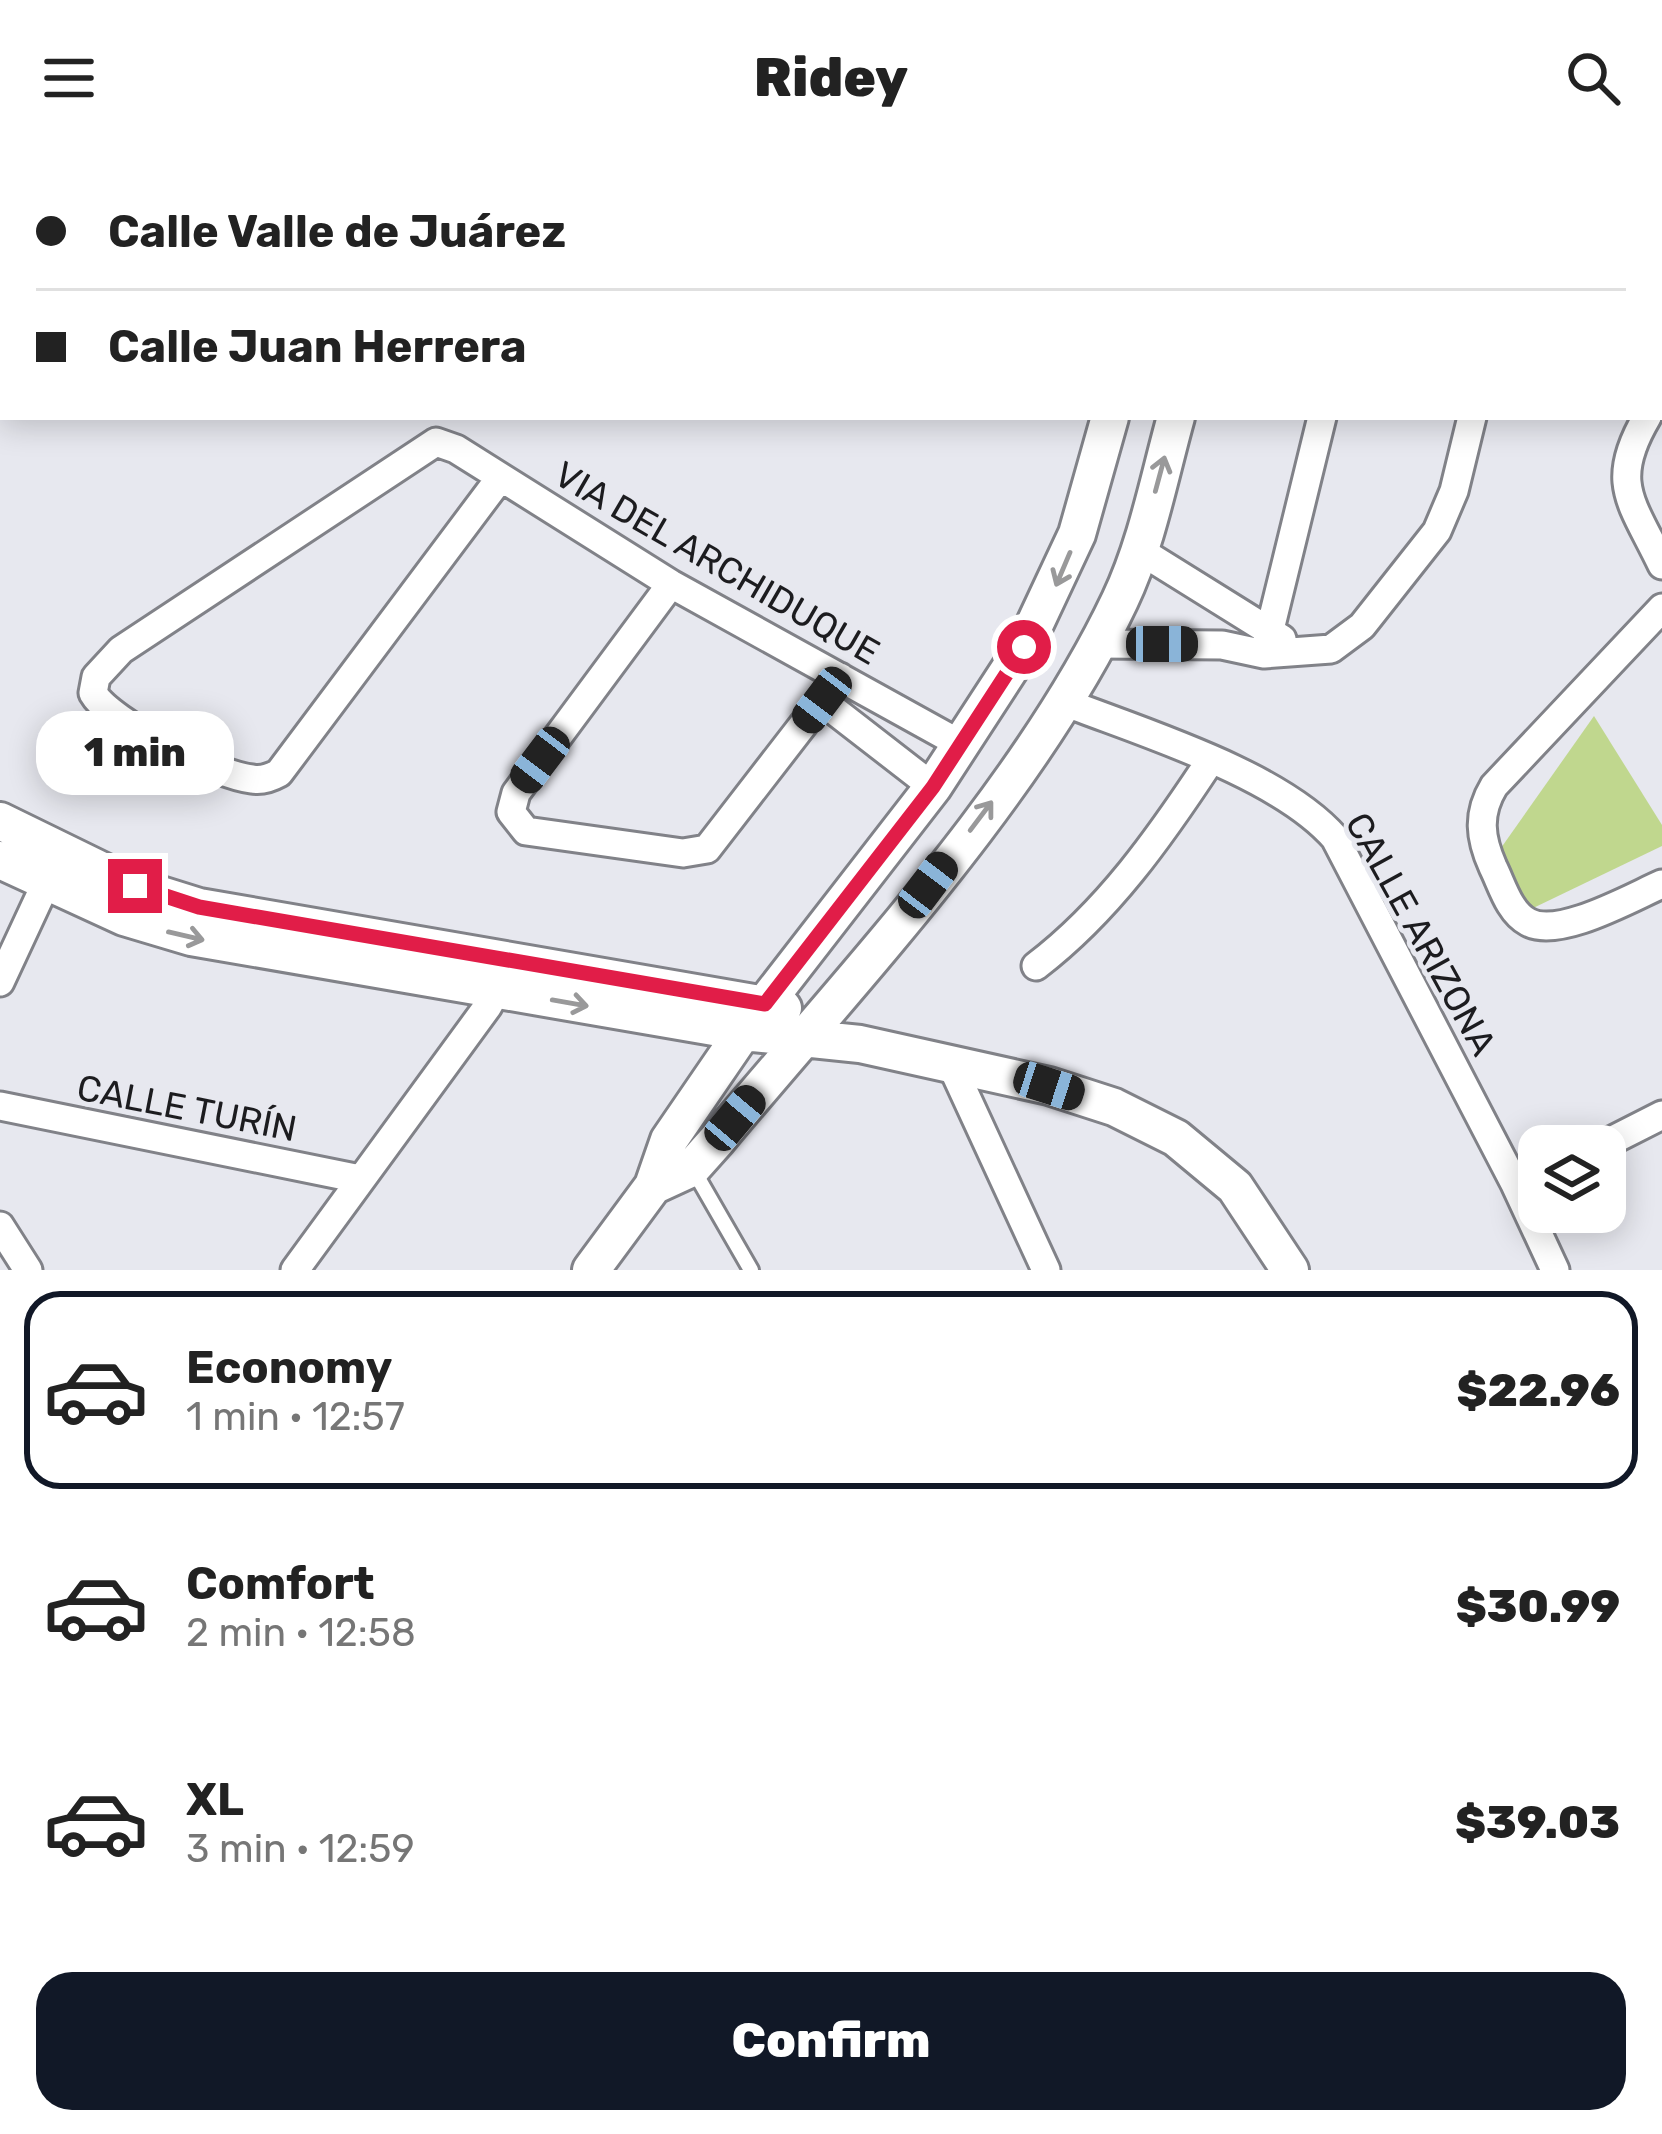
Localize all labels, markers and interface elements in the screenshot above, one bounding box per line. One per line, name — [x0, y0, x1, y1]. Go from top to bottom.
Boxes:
icon: menu — [36, 45, 102, 111]
icon: search — [1560, 45, 1626, 111]
text: Ridey — [754, 46, 908, 110]
text: Calle Valle de Juárez — [108, 205, 566, 258]
text: Calle Juan Herrera — [108, 320, 526, 373]
street label: VIA DEL ARCHIDUQUE — [547, 452, 887, 674]
one-way arrow — [1151, 456, 1173, 494]
one-way arrow — [1051, 549, 1072, 586]
route start — [997, 620, 1051, 674]
car — [1126, 626, 1198, 662]
car — [786, 660, 858, 740]
callout: 1 min — [36, 712, 234, 796]
car — [504, 720, 576, 800]
text: 1 min — [84, 730, 186, 776]
one-way arrow — [968, 800, 993, 833]
street label: CALLE ARIZONA — [1337, 805, 1505, 1063]
car — [892, 845, 964, 925]
route end — [108, 859, 162, 913]
one-way arrow — [166, 925, 204, 948]
one-way arrow — [549, 993, 588, 1015]
car — [1009, 1058, 1089, 1114]
street label: CALLE TURÍN — [74, 1066, 300, 1150]
car — [698, 1079, 772, 1157]
map controls — [1518, 1125, 1626, 1233]
button: layers — [1518, 1125, 1626, 1233]
icon: car — [42, 1336, 150, 1444]
text: Economy — [186, 1341, 392, 1394]
text: $22.96 — [1456, 1364, 1620, 1417]
text: 1 min · 12:57 — [186, 1394, 405, 1440]
icon: car — [42, 1552, 150, 1660]
text: Comfort — [186, 1557, 375, 1610]
text: $30.99 — [1456, 1580, 1620, 1633]
text: 2 min · 12:58 — [186, 1610, 416, 1656]
icon: car — [42, 1768, 150, 1876]
text: XL — [186, 1773, 244, 1826]
text: $39.03 — [1455, 1796, 1620, 1849]
text: 3 min · 12:59 — [186, 1826, 415, 1872]
button: Confirm — [36, 1972, 1626, 2110]

